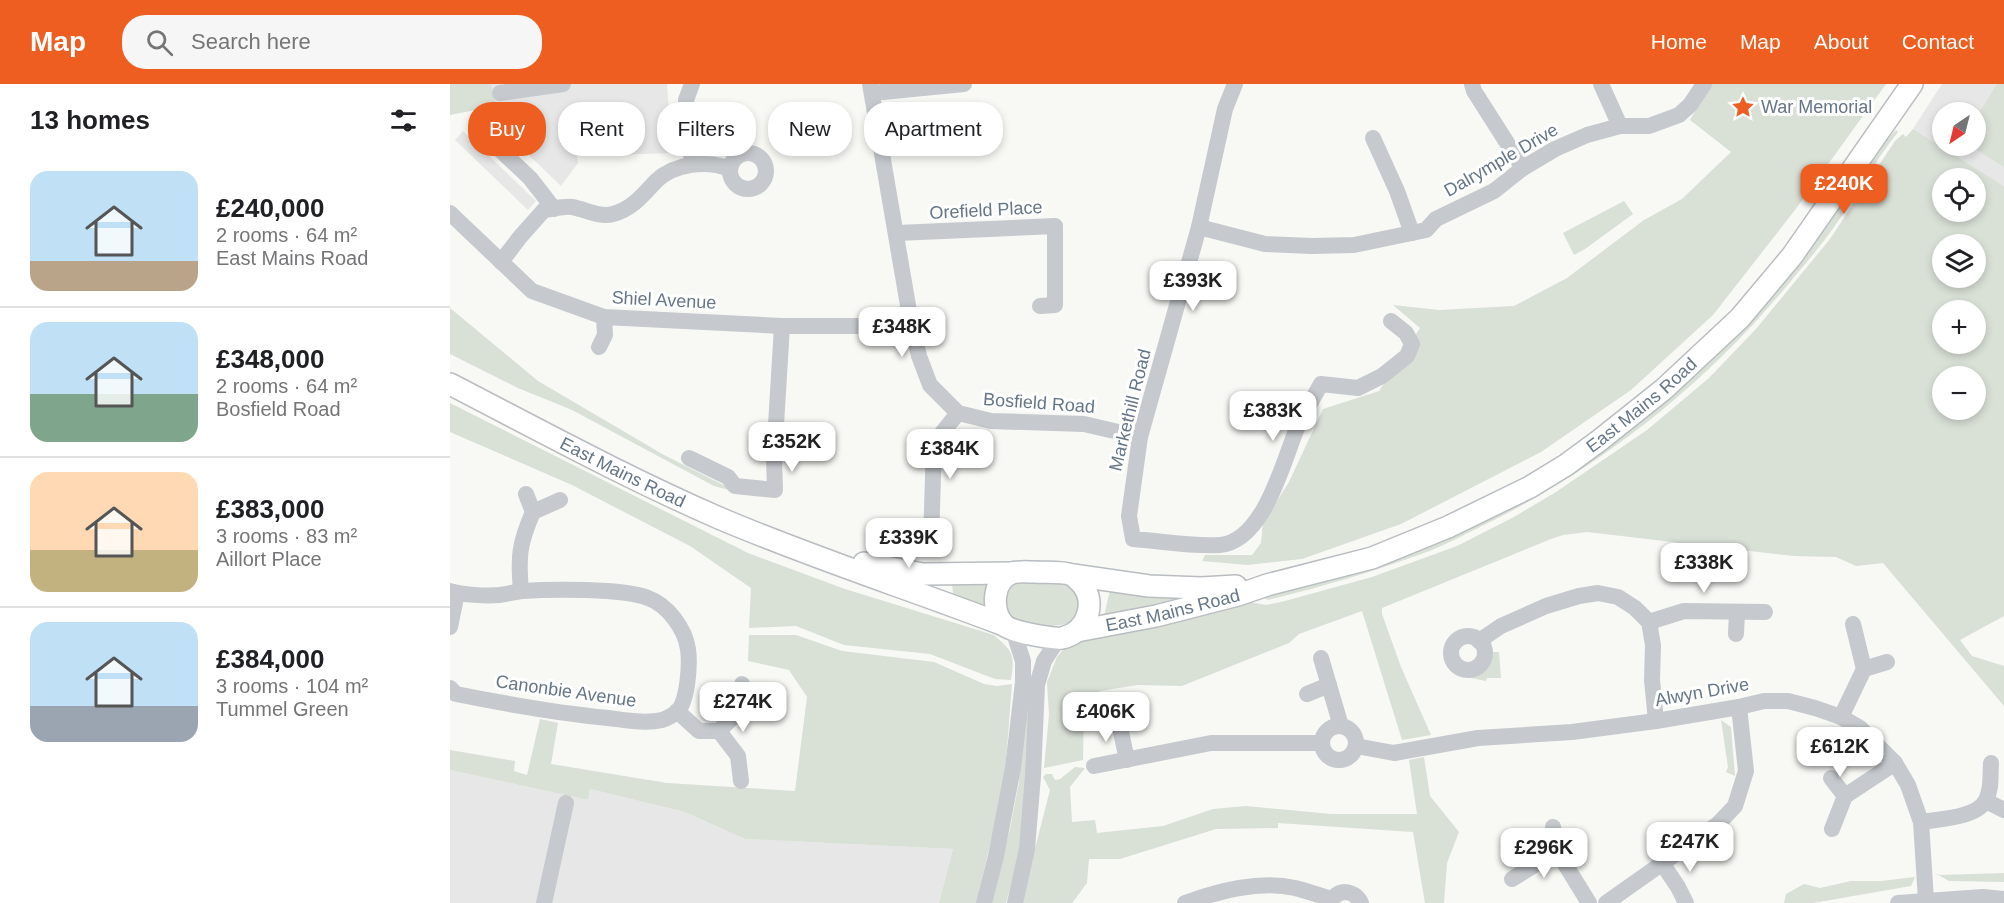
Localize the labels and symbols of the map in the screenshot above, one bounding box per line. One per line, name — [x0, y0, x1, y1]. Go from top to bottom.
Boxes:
place icon: War Memorial — [1730, 94, 1756, 120]
place label: War Memorial — [1761, 97, 1872, 117]
north arrow — [1932, 102, 1986, 156]
street label: Dalrymple Drive — [1441, 119, 1561, 201]
pin: £240K — [1802, 164, 1886, 215]
street label: Orefield Place — [929, 197, 1043, 223]
pin: £393K — [1151, 261, 1235, 312]
street label: Shiel Avenue — [611, 287, 717, 313]
pin: £348K — [860, 307, 944, 358]
street label: Markethill Road — [1105, 347, 1155, 473]
street label: East Mains Road — [1582, 354, 1701, 457]
street label: Bosfield Road — [982, 389, 1096, 417]
pin: £383K — [1231, 391, 1315, 442]
pin: £352K — [750, 422, 834, 473]
pin: £384K — [908, 429, 992, 480]
street label: East Mains Road — [557, 433, 688, 512]
pin: £339K — [867, 518, 951, 569]
pin: £338K — [1662, 543, 1746, 594]
street label: East Mains Road — [1104, 585, 1242, 635]
street label: Canonbie Avenue — [494, 671, 638, 711]
street label: Alwyn Drive — [1653, 674, 1751, 710]
pin: £274K — [701, 682, 785, 733]
pin: £406K — [1064, 692, 1148, 743]
pin: £612K — [1798, 727, 1882, 778]
pin: £247K — [1648, 822, 1732, 873]
pin: £296K — [1502, 828, 1586, 879]

